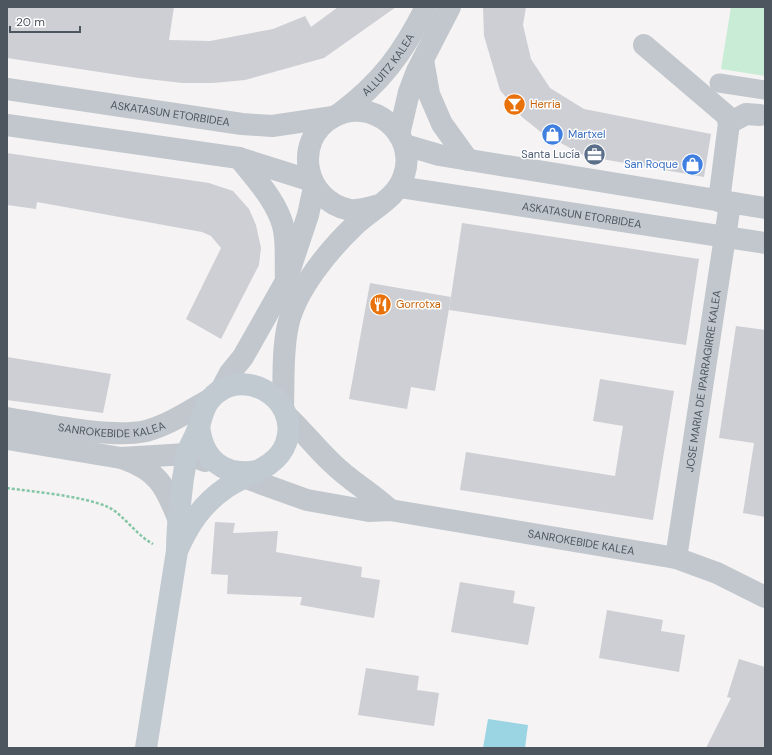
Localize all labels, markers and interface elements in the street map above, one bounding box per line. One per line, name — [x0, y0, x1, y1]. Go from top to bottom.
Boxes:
scale bar — [10, 8, 80, 34]
text: 20 m — [16, 14, 45, 30]
street label: ALLUITZ KALEA — [359, 31, 417, 99]
bar icon: Herria — [502, 91, 528, 117]
street label: ASKATASUN ETORBIDEA — [109, 97, 231, 129]
place label: Herria — [530, 97, 561, 111]
shop icon: Martxel — [539, 121, 565, 147]
place label: Martxel — [568, 127, 606, 141]
office icon: Santa Lucía — [582, 141, 608, 167]
place label: Santa Lucía — [521, 147, 580, 161]
shop icon: San Roque — [680, 151, 706, 177]
place label: San Roque — [624, 157, 678, 171]
street label: ASKATASUN ETORBIDEA — [521, 199, 643, 231]
street label: JOSE MARIA DE IPARRAGIRRE KALEA — [682, 289, 724, 473]
restaurant icon: Gorrotxa — [367, 291, 393, 317]
place label: Gorrotxa — [396, 297, 441, 311]
street label: SANROKEBIDE KALEA — [57, 418, 167, 440]
street label: SANROKEBIDE KALEA — [527, 526, 636, 558]

